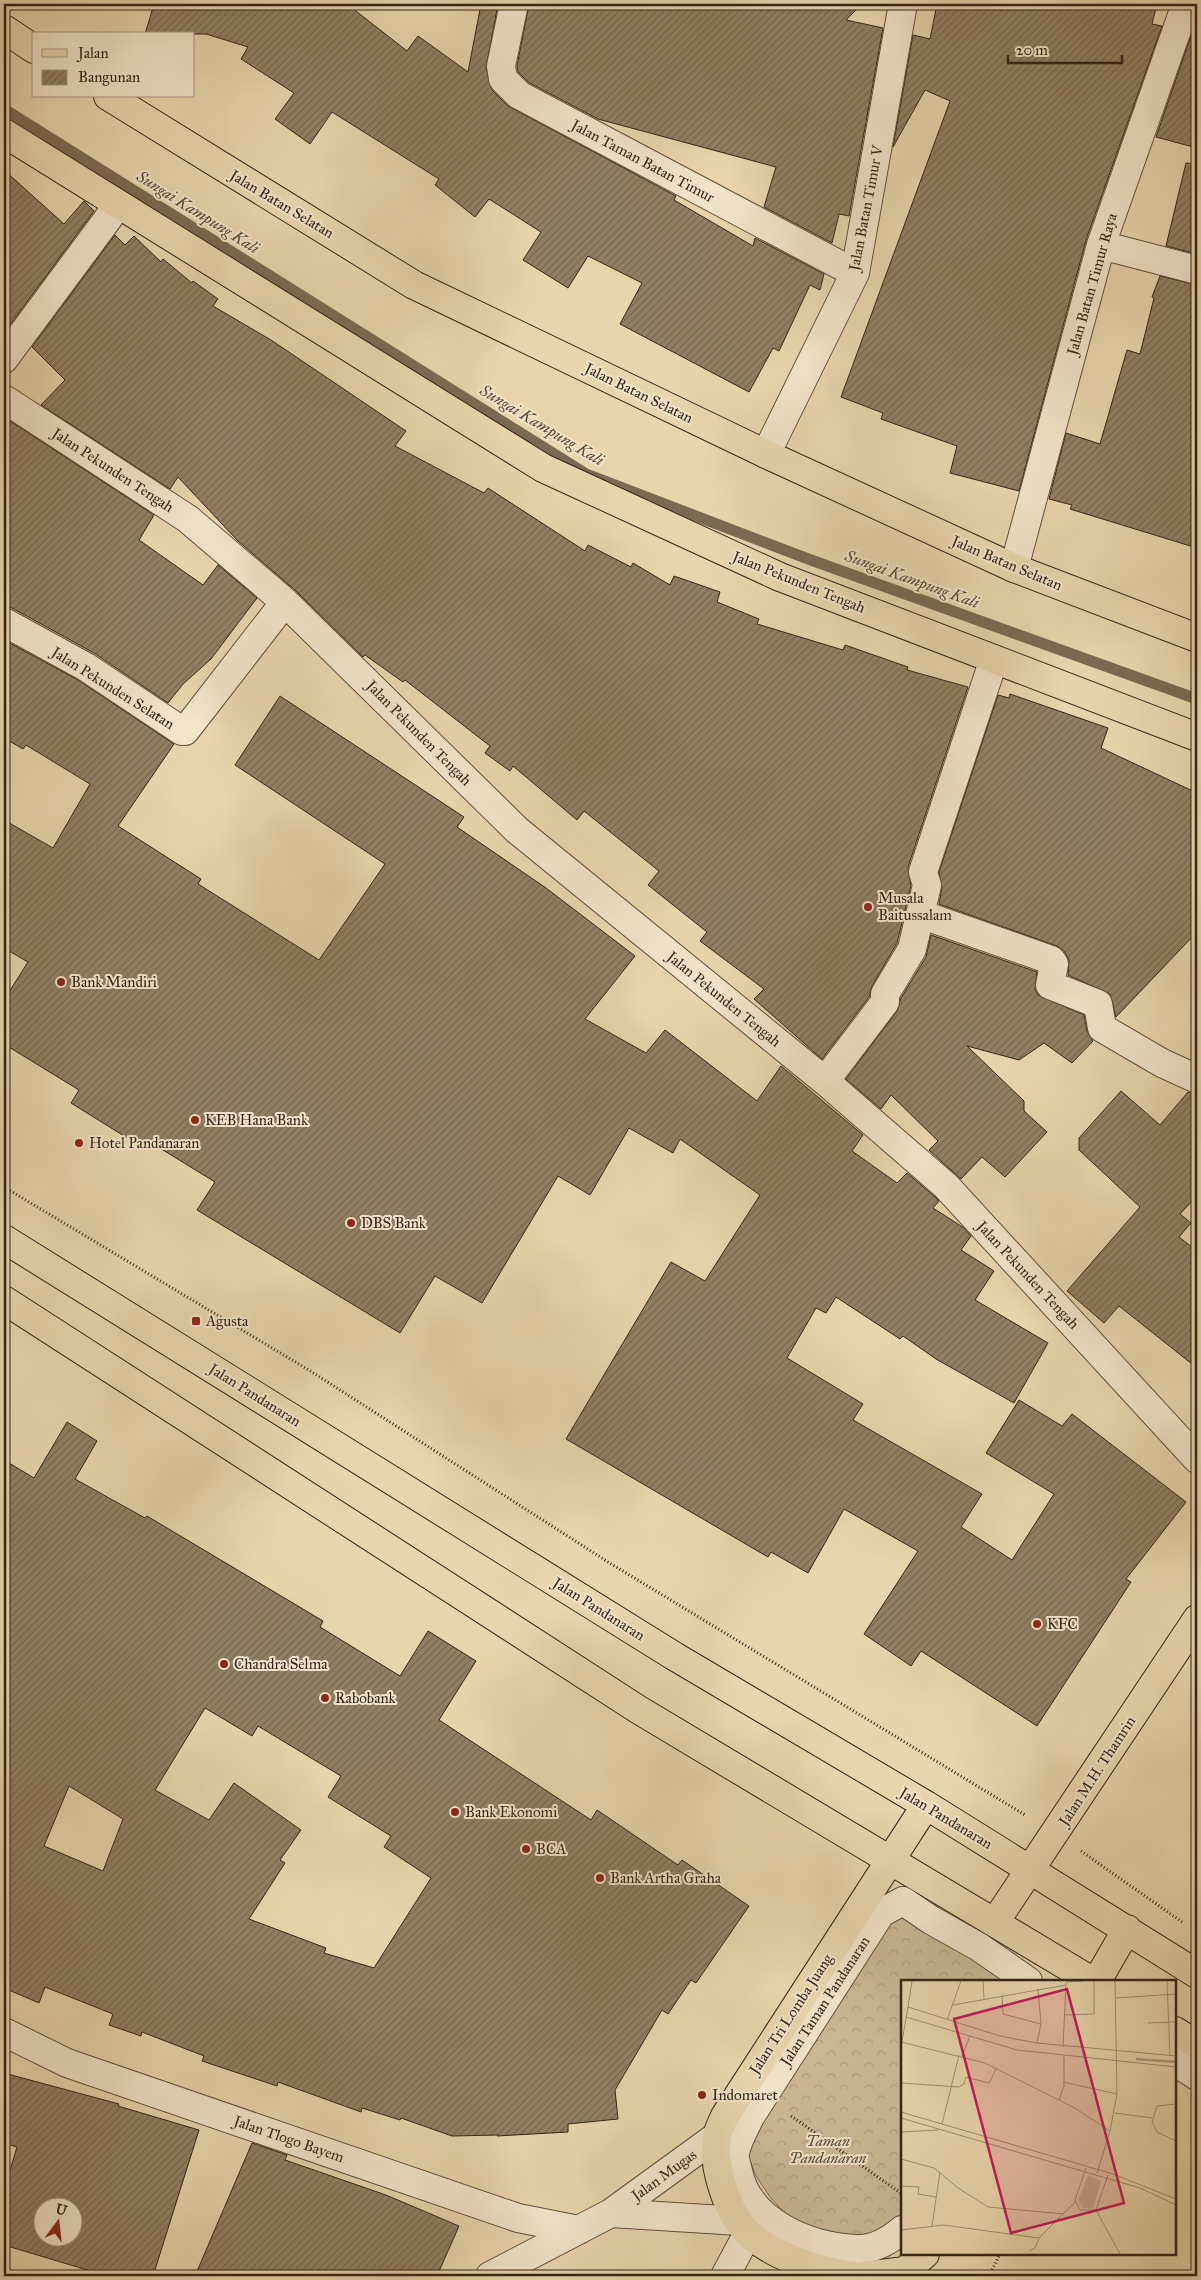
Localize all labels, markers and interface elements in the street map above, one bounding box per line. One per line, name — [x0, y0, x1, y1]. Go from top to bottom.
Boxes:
legend — [32, 32, 195, 98]
scale bar — [1008, 32, 1122, 64]
text: 20 m — [1016, 41, 1048, 59]
text: Jalan — [76, 44, 109, 63]
text: Bangunan — [78, 68, 140, 86]
street label: Jalan Taman Batan Timur — [566, 115, 718, 207]
street label: Jalan Batan Timur V — [845, 143, 888, 274]
street label: Jalan Batan Selatan — [225, 165, 337, 243]
water label: Sungai Kampung Kali — [132, 166, 263, 259]
street label: Jalan Batan Timur Raya — [1063, 210, 1122, 359]
street label: Jalan Batan Selatan — [580, 358, 696, 428]
water label: Sungai Kampung Kali — [475, 380, 608, 471]
street label: Jalan Pekunden Tengah — [47, 423, 178, 517]
street label: Jalan Batan Selatan — [947, 531, 1065, 595]
street label: Jalan Pekunden Tengah — [728, 546, 869, 618]
water label: Sungai Kampung Kali — [841, 546, 982, 613]
street label: Jalan Pekunden Selatan — [46, 642, 178, 734]
street label: Jalan Pekunden Tengah — [360, 675, 476, 791]
place label: Musala Baitussalam — [878, 889, 952, 924]
marker: Musala Baitussalam — [862, 901, 874, 913]
street label: Jalan Pekunden Tengah — [661, 946, 785, 1052]
place label: Bank Mandiri — [71, 973, 157, 991]
marker: Bank Mandiri — [55, 976, 67, 988]
place label: KEB Hana Bank — [205, 1111, 308, 1129]
marker: KEB Hana Bank — [189, 1114, 201, 1126]
place label: Hotel Pandanaran — [89, 1134, 199, 1152]
marker: Hotel Pandanaran — [73, 1137, 85, 1149]
place label: DBS Bank — [361, 1214, 426, 1232]
street label: Jalan Pekunden Tengah — [971, 1216, 1083, 1334]
marker: DBS Bank — [345, 1217, 357, 1229]
place label: Agusta — [205, 1312, 249, 1330]
marker: Agusta — [190, 1315, 202, 1327]
street label: Jalan Pandanaran — [204, 1359, 304, 1431]
street label: Jalan Pandanaran — [548, 1573, 648, 1645]
place label: KFC — [1047, 1615, 1078, 1633]
marker: KFC — [1031, 1618, 1043, 1630]
place label: Chandra Selma — [234, 1655, 328, 1673]
marker: Chandra Selma — [218, 1658, 230, 1670]
place label: Rabobank — [335, 1689, 396, 1707]
marker: Rabobank — [319, 1692, 331, 1704]
street label: Jalan M.H. Thamrin — [1054, 1713, 1140, 1831]
street label: Jalan Pandanaran — [894, 1782, 996, 1854]
place label: Bank Ekonomi — [465, 1803, 557, 1821]
marker: Bank Ekonomi — [449, 1806, 461, 1818]
place label: BCA — [536, 1840, 566, 1858]
marker: BCA — [520, 1843, 532, 1855]
place label: Bank Artha Graha — [610, 1869, 722, 1887]
marker: Bank Artha Graha — [594, 1872, 606, 1884]
street label: Jalan Taman Pandanaran — [775, 1933, 874, 2071]
street label: Jalan Tri Lomba Juang — [744, 1950, 838, 2080]
inset map — [901, 1980, 1176, 2255]
place label: Indomaret — [712, 2086, 778, 2104]
marker: Indomaret — [696, 2089, 708, 2101]
street label: Jalan Tlogo Bayem — [229, 2111, 347, 2167]
park label: Taman Pandanaran — [790, 2132, 867, 2167]
street label: Jalan Mugas — [626, 2145, 701, 2207]
north arrow — [32, 2198, 82, 2248]
text: U — [54, 2200, 70, 2220]

